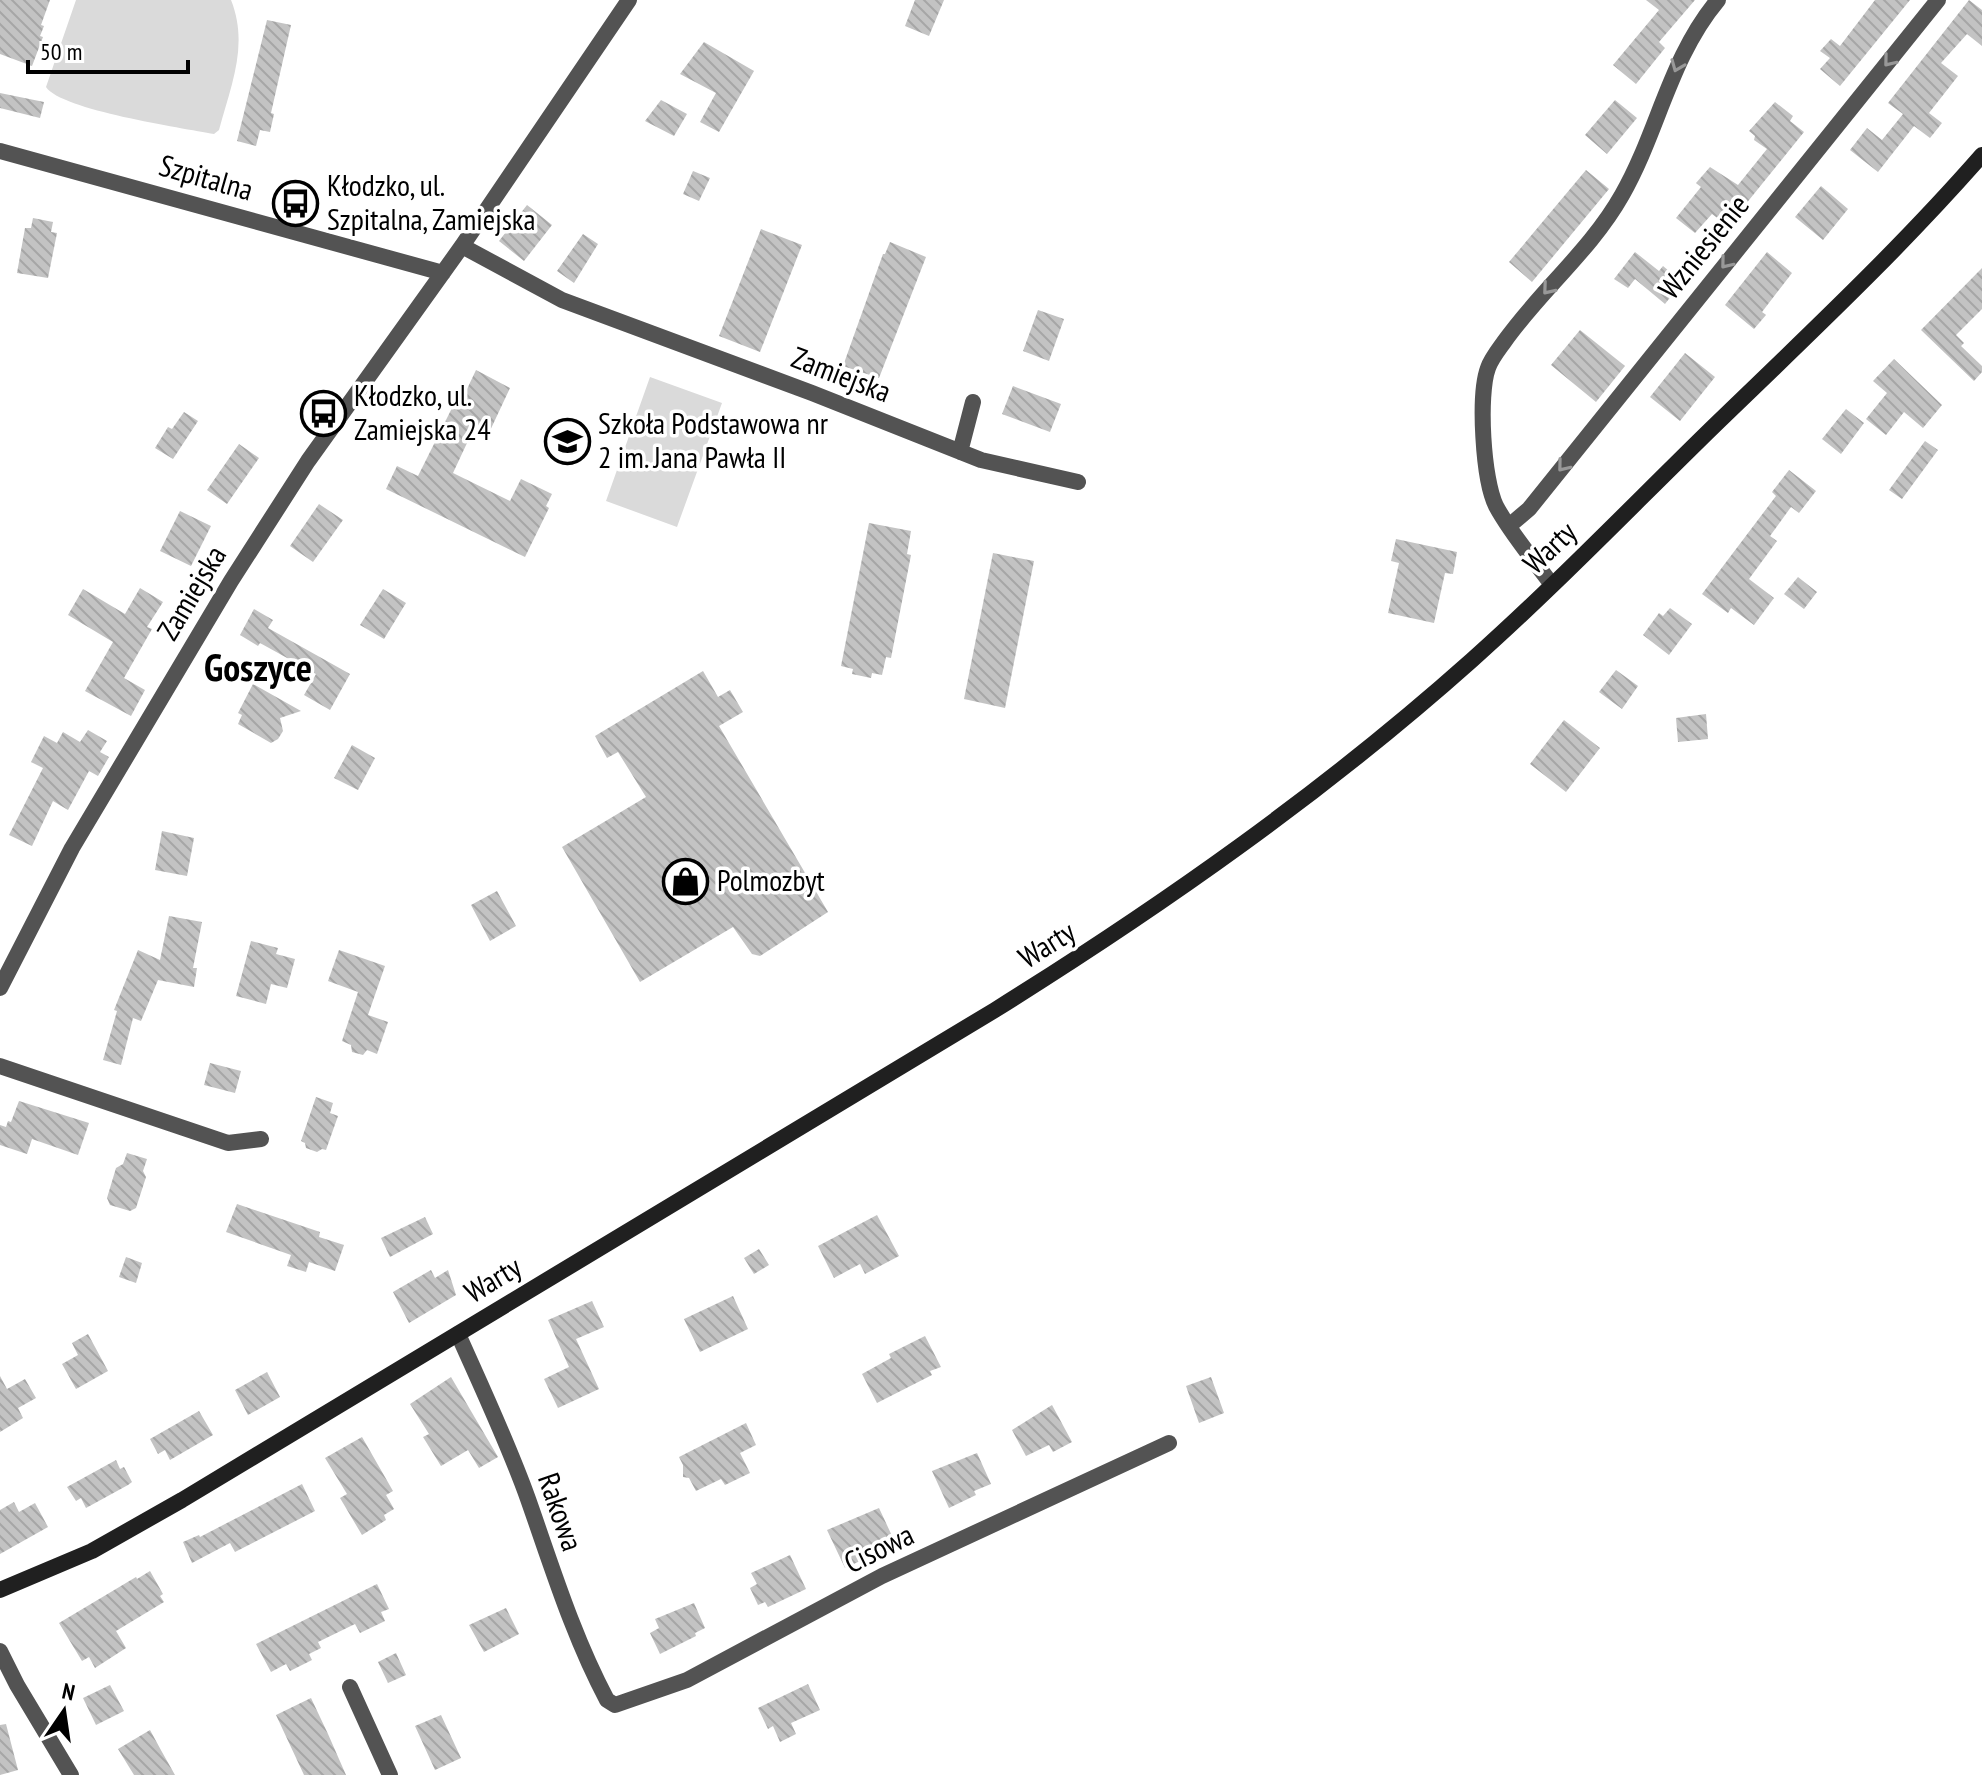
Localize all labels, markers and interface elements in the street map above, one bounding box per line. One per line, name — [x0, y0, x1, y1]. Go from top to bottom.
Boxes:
scale bar — [28, 24, 188, 74]
text: 50 m — [40, 36, 82, 67]
one-way arrow — [1885, 52, 1899, 67]
one-way arrow — [1670, 58, 1687, 72]
street label: Szpitalna — [155, 145, 258, 208]
place label: Kłodzko, ul. Szpitalna, Zamiejska — [327, 165, 535, 238]
bus stop icon: Kłodzko, ul. Szpitalna, Zamiejska — [272, 179, 320, 227]
street label: Wzniesienie — [1649, 186, 1757, 306]
one-way arrow — [1722, 254, 1736, 269]
one-way arrow — [1543, 279, 1558, 294]
street label: Zamiejska — [786, 337, 897, 410]
place label: Kłodzko, ul. Zamiejska 24 — [354, 375, 491, 448]
bus stop icon: Kłodzko, ul. Zamiejska 24 — [299, 389, 347, 437]
place label: Szkoła Podstawowa nr 2 im. Jana Pawła II — [598, 403, 829, 476]
school or university icon: Szkoła Podstawowa nr 2 im. Jana Pawła II — [543, 417, 591, 465]
one-way arrow — [1559, 457, 1573, 472]
street label: Warty — [1514, 512, 1584, 582]
street label: Zamiejska — [147, 538, 234, 647]
district label: Goszyce — [204, 642, 312, 691]
shop icon: Polmozbyt — [662, 857, 710, 905]
place label: Polmozbyt — [717, 860, 826, 899]
street label: Warty — [1011, 911, 1082, 976]
street label: Warty — [457, 1246, 528, 1311]
street label: Rakowa — [530, 1467, 593, 1556]
street label: Cisowa — [837, 1514, 920, 1581]
north arrow — [24, 1671, 104, 1751]
text: N — [60, 1677, 77, 1706]

